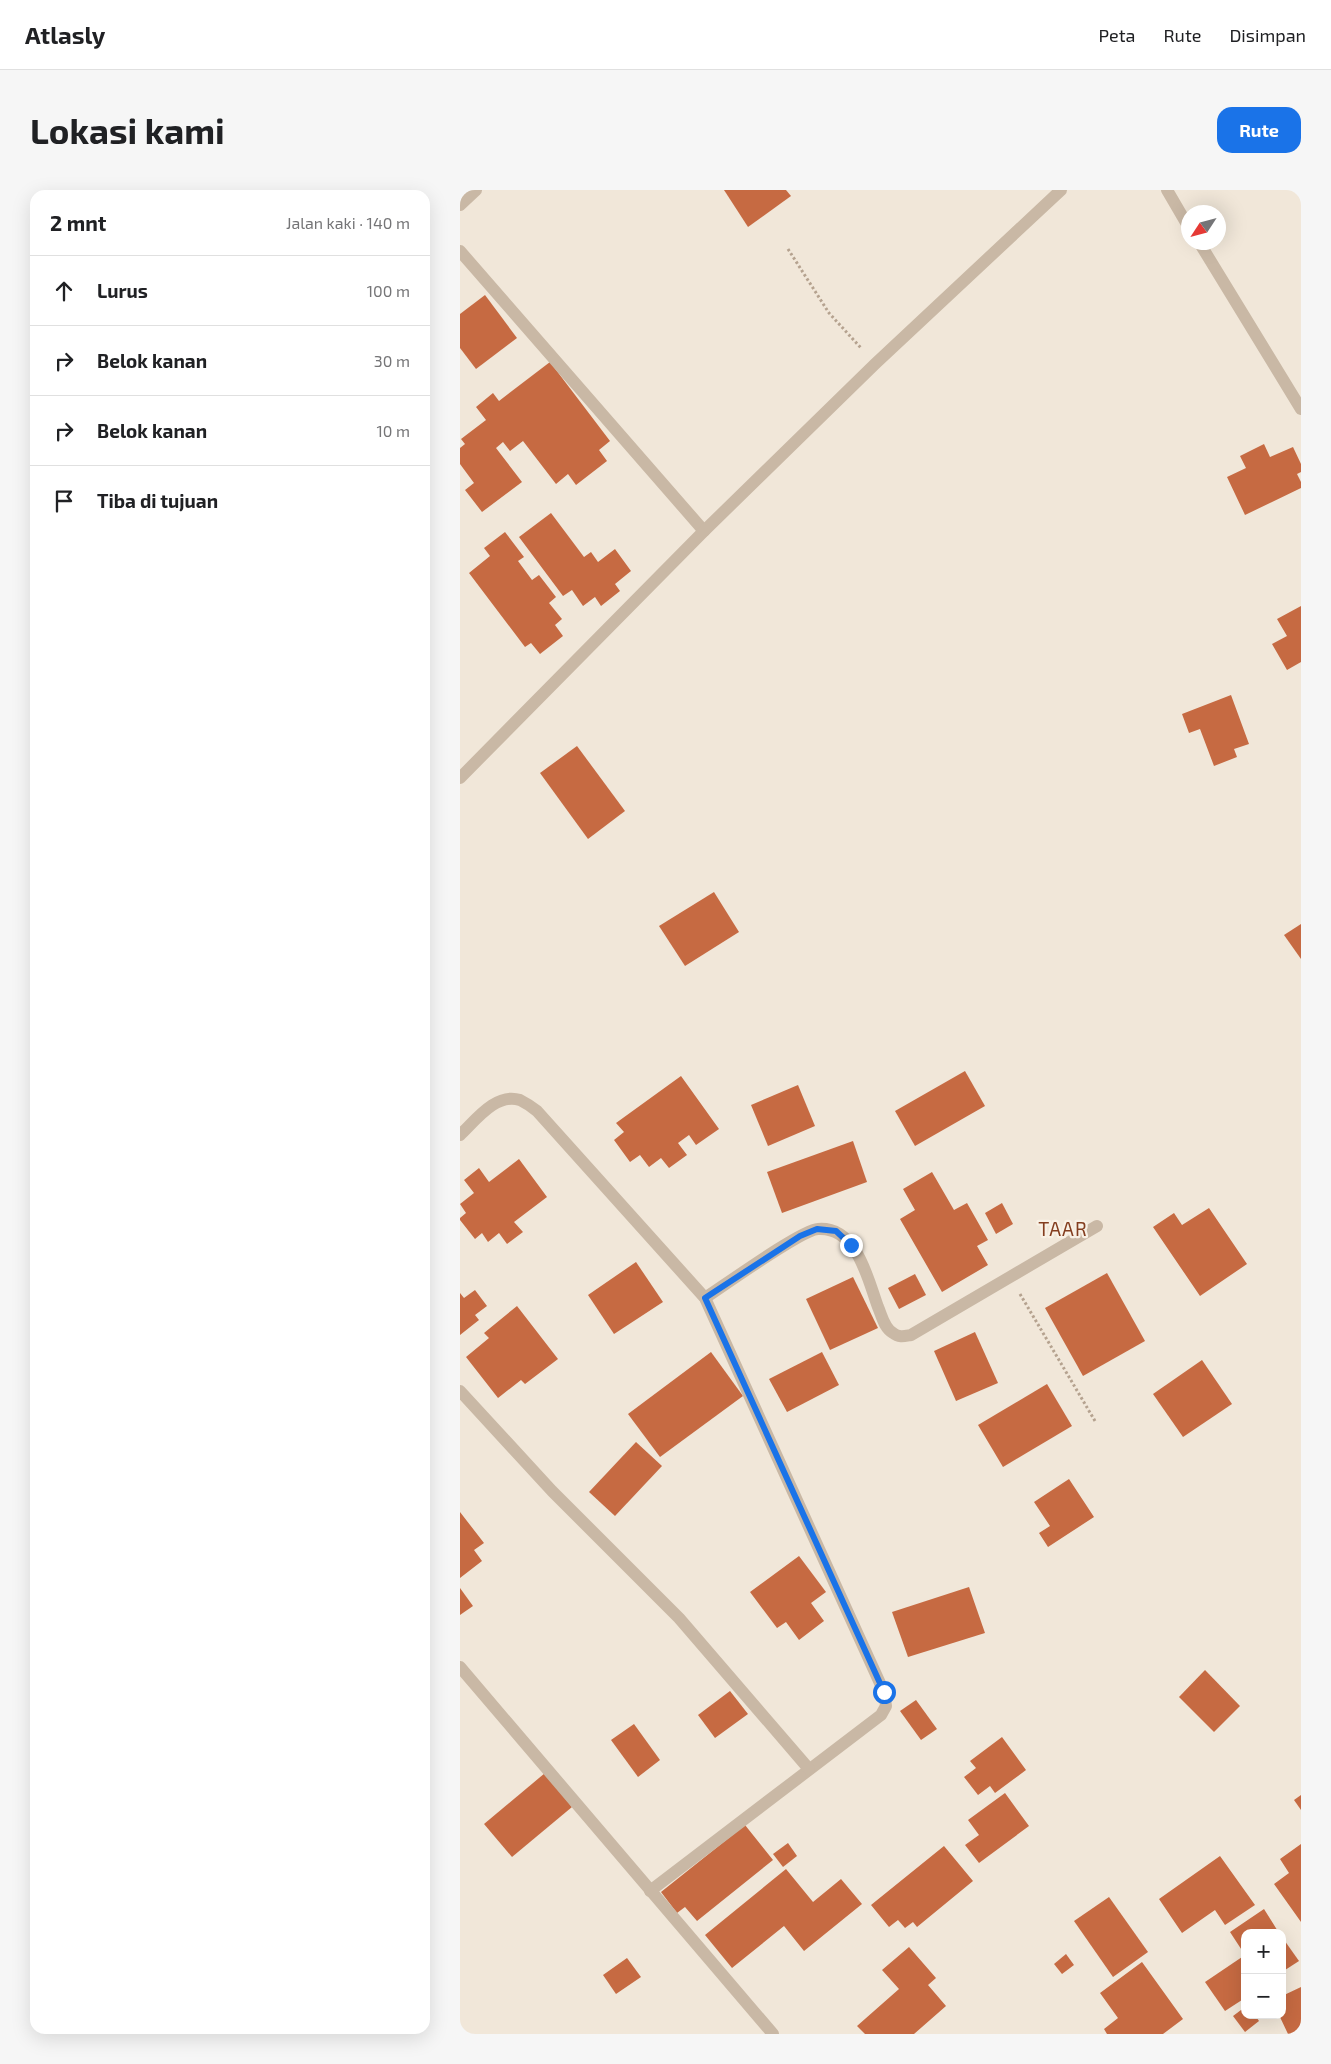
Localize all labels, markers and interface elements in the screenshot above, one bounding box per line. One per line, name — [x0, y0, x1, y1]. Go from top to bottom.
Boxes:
text: Atlasly — [25, 20, 105, 49]
text: Peta — [1099, 24, 1136, 46]
text: Rute — [1164, 24, 1201, 46]
text: Disimpan — [1229, 24, 1306, 46]
button: Rute — [1217, 107, 1301, 153]
text: Lokasi kami — [30, 109, 225, 151]
north arrow — [1181, 205, 1226, 250]
text: 2 mnt — [50, 210, 106, 235]
text: Jalan kaki · 140 m — [286, 213, 410, 232]
icon: ahead — [50, 277, 78, 305]
text: Lurus — [97, 279, 148, 302]
text: 100 m — [367, 281, 410, 300]
icon: right — [50, 347, 78, 375]
text: Belok kanan — [97, 349, 207, 372]
text: 30 m — [374, 351, 410, 370]
icon: right — [50, 417, 78, 445]
text: Belok kanan — [97, 419, 207, 442]
text: 10 m — [376, 421, 410, 440]
icon: arrive — [50, 487, 78, 515]
text: Tiba di tujuan — [97, 489, 218, 512]
district label: TAAR — [1038, 1217, 1088, 1240]
route end — [840, 1234, 863, 1257]
route start — [873, 1681, 896, 1704]
map controls — [1241, 1929, 1286, 2019]
button: + — [1241, 1929, 1286, 1974]
button: − — [1241, 1974, 1286, 2019]

